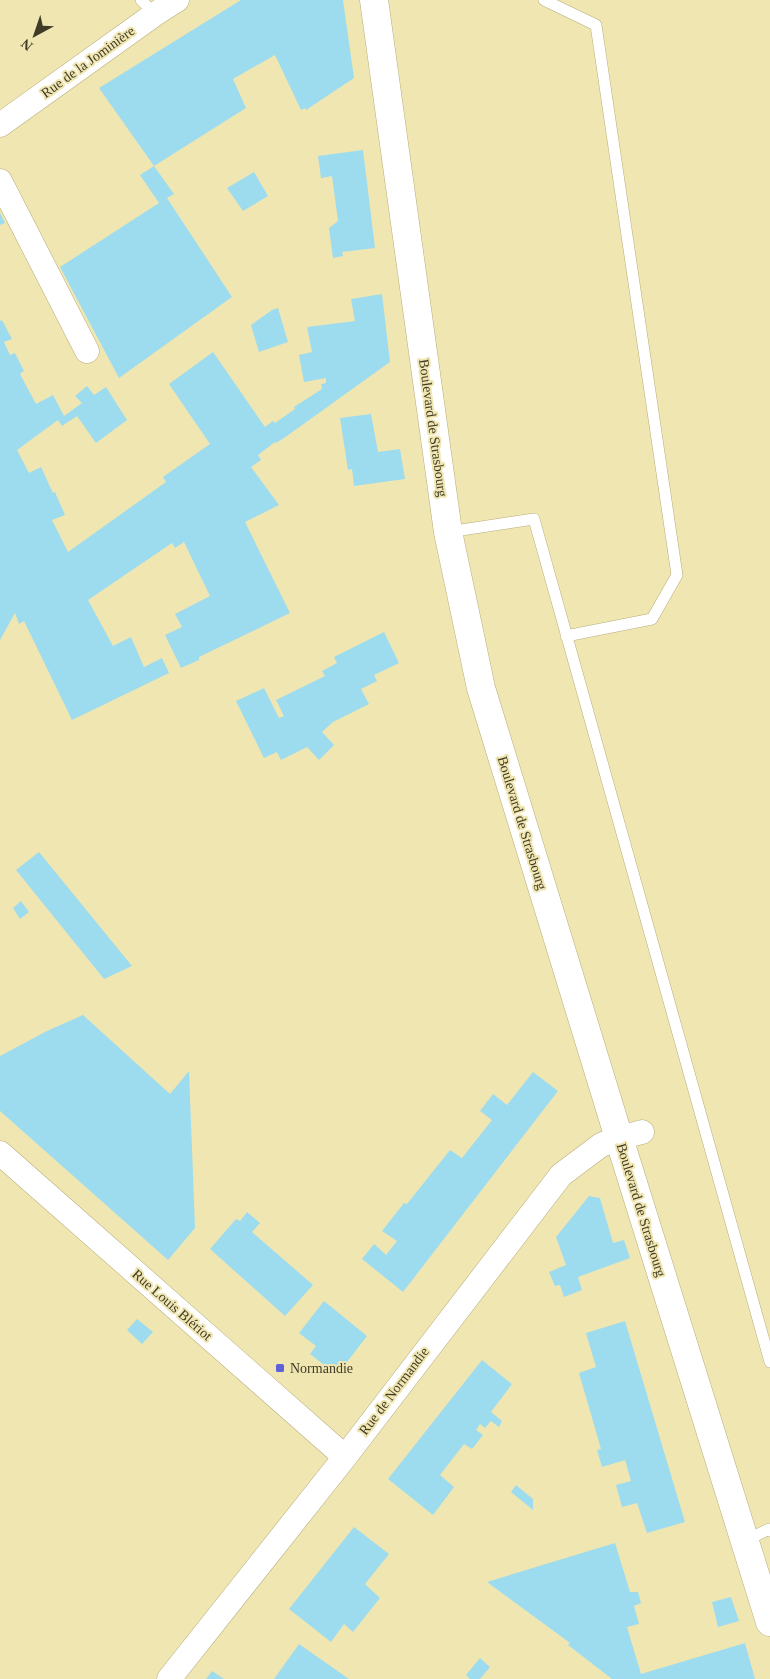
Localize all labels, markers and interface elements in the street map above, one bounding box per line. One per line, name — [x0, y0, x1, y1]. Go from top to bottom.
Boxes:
north arrow — [10, 10, 60, 60]
street label: Rue de la Jominière — [38, 23, 138, 101]
text: N — [18, 36, 36, 54]
street label: Boulevard de Strasbourg — [416, 358, 450, 498]
street label: Boulevard de Strasbourg — [495, 754, 549, 892]
street label: Boulevard de Strasbourg — [614, 1141, 668, 1279]
street label: Rue Louis Blériot — [129, 1266, 215, 1344]
street label: Rue de Normandie — [356, 1344, 432, 1438]
place label: Normandie — [290, 1361, 353, 1376]
marker: Normandie — [274, 1362, 286, 1374]

